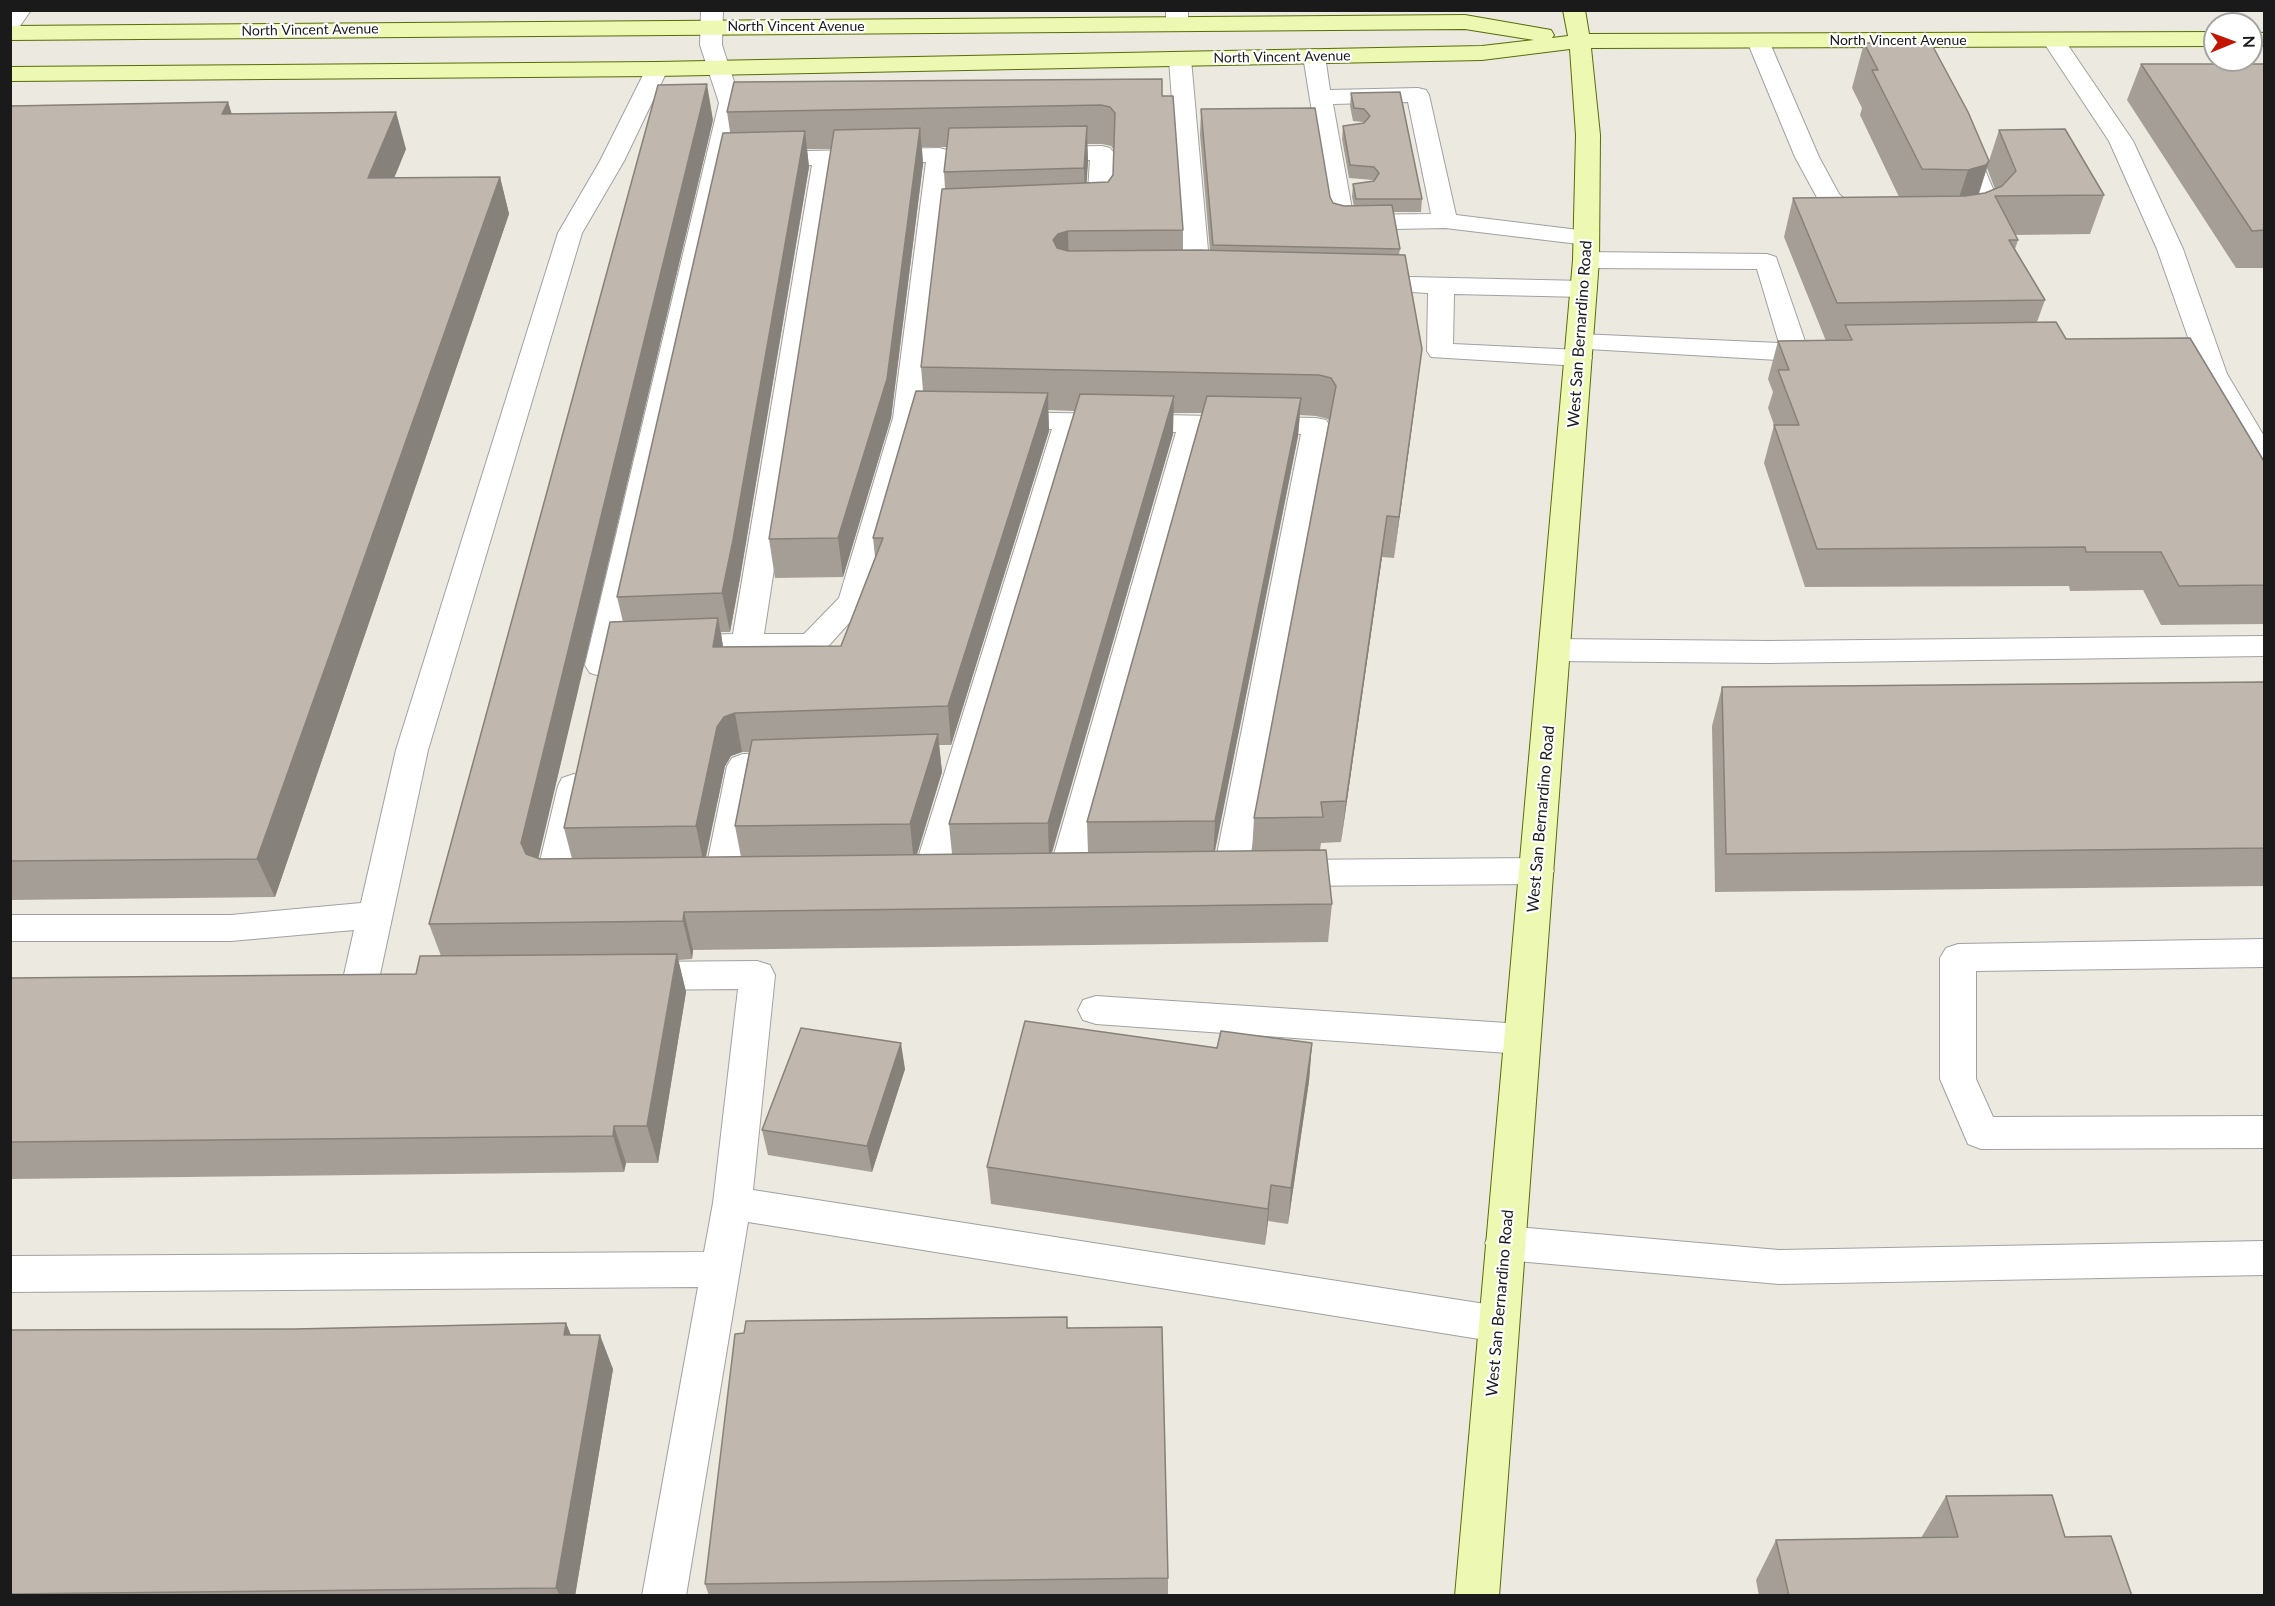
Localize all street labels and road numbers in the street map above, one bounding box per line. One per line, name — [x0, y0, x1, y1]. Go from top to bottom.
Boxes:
street label: North Vincent Avenue — [727, 18, 865, 34]
street label: North Vincent Avenue — [241, 20, 379, 40]
street label: North Vincent Avenue — [1829, 32, 1967, 48]
street label: North Vincent Avenue — [1213, 47, 1351, 67]
street label: West San Bernardino Road — [1564, 240, 1596, 428]
street label: West San Bernardino Road — [1523, 725, 1559, 913]
street label: West San Bernardino Road — [1482, 1209, 1518, 1397]

